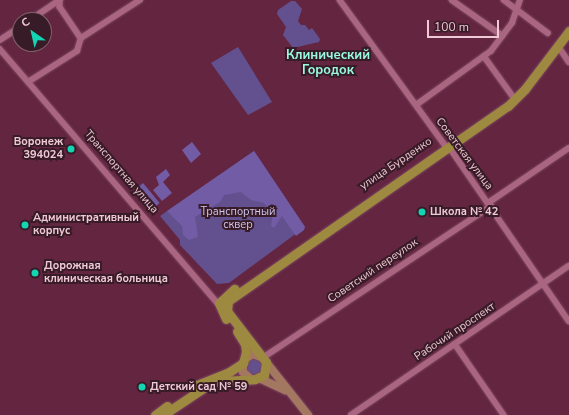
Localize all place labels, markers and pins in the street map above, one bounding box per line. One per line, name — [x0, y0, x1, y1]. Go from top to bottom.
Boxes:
place label: Воронеж 394024 — [14, 136, 63, 162]
marker: Воронеж 394024 — [66, 144, 76, 154]
place label: Школа № 42 — [430, 205, 498, 219]
marker: Школа № 42 — [417, 207, 427, 217]
place label: Административный корпус — [33, 212, 139, 238]
marker: Административный корпус — [20, 220, 30, 230]
place label: Дорожная клиническая больница — [44, 260, 168, 286]
marker: Дорожная клиническая больница — [29, 267, 41, 279]
place label: Детский сад № 59 — [150, 380, 247, 394]
marker: Детский сад № 59 — [137, 382, 147, 392]

